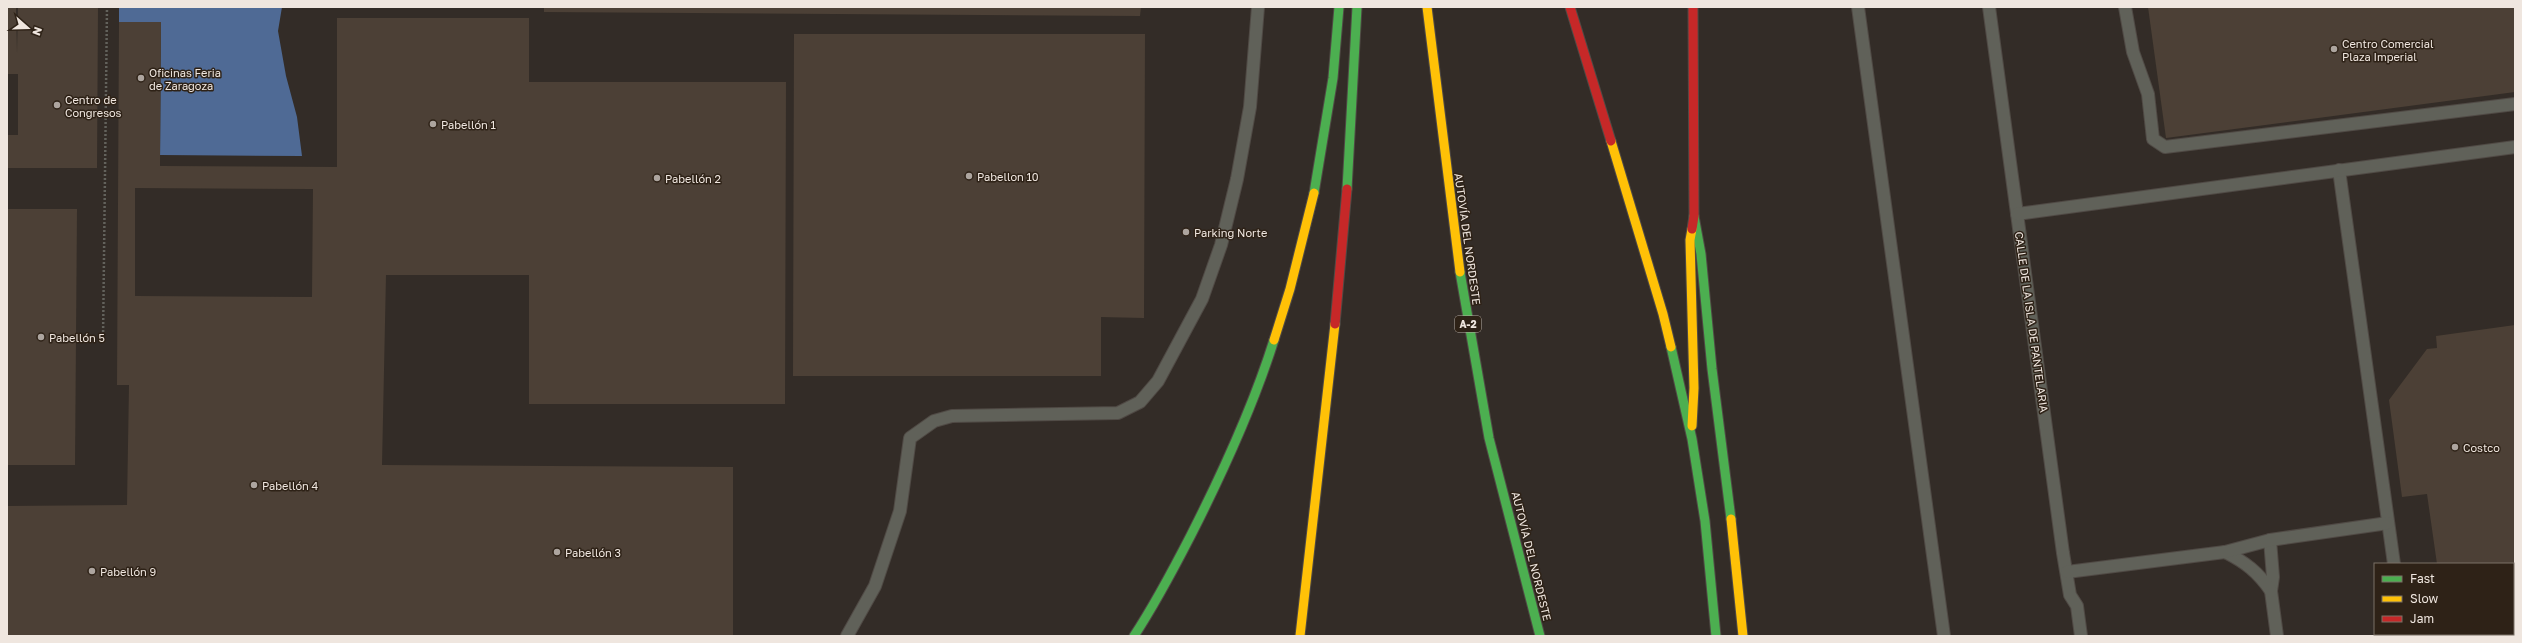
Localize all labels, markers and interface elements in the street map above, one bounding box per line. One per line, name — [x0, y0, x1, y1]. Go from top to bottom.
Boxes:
north arrow — [8, 8, 48, 48]
text: N — [30, 25, 45, 38]
place label: Centro Comercial Plaza Imperial — [2342, 37, 2434, 63]
marker: Centro Comercial Plaza Imperial — [2329, 44, 2339, 54]
place label: Oficinas Feria de Zaragoza — [149, 66, 221, 92]
marker: Oficinas Feria de Zaragoza — [136, 73, 146, 83]
place label: Centro de Congresos — [65, 93, 122, 119]
marker: Centro de Congresos — [52, 100, 62, 110]
place label: Pabellón 1 — [441, 118, 496, 131]
marker: Pabellón 1 — [428, 119, 438, 129]
place label: Pabellon 10 — [977, 170, 1039, 183]
marker: Pabellon 10 — [964, 171, 974, 181]
place label: Pabellón 2 — [665, 172, 721, 185]
street label: AUTOVÍA DEL NORDESTE — [1452, 172, 1484, 306]
marker: Pabellón 2 — [652, 173, 662, 183]
place label: Parking Norte — [1194, 226, 1267, 239]
marker: Parking Norte — [1181, 227, 1191, 237]
street label: CALLE DE LA ISLA DE PANTELARIA — [2013, 231, 2051, 414]
road number: A-2 — [1455, 316, 1481, 332]
place label: Pabellón 5 — [49, 331, 105, 344]
marker: Pabellón 5 — [36, 332, 46, 342]
place label: Costco — [2463, 441, 2500, 454]
marker: Costco — [2450, 442, 2460, 452]
place label: Pabellón 4 — [262, 479, 318, 492]
marker: Pabellón 4 — [249, 480, 259, 490]
street label: AUTOVÍA DEL NORDESTE — [1510, 490, 1554, 622]
place label: Pabellón 3 — [565, 546, 621, 559]
marker: Pabellón 3 — [552, 547, 562, 557]
legend — [2374, 563, 2514, 635]
place label: Pabellón 9 — [100, 565, 156, 578]
marker: Pabellón 9 — [87, 566, 97, 576]
text: Fast — [2410, 571, 2435, 586]
text: Slow — [2410, 591, 2438, 606]
text: Jam — [2410, 611, 2434, 626]

